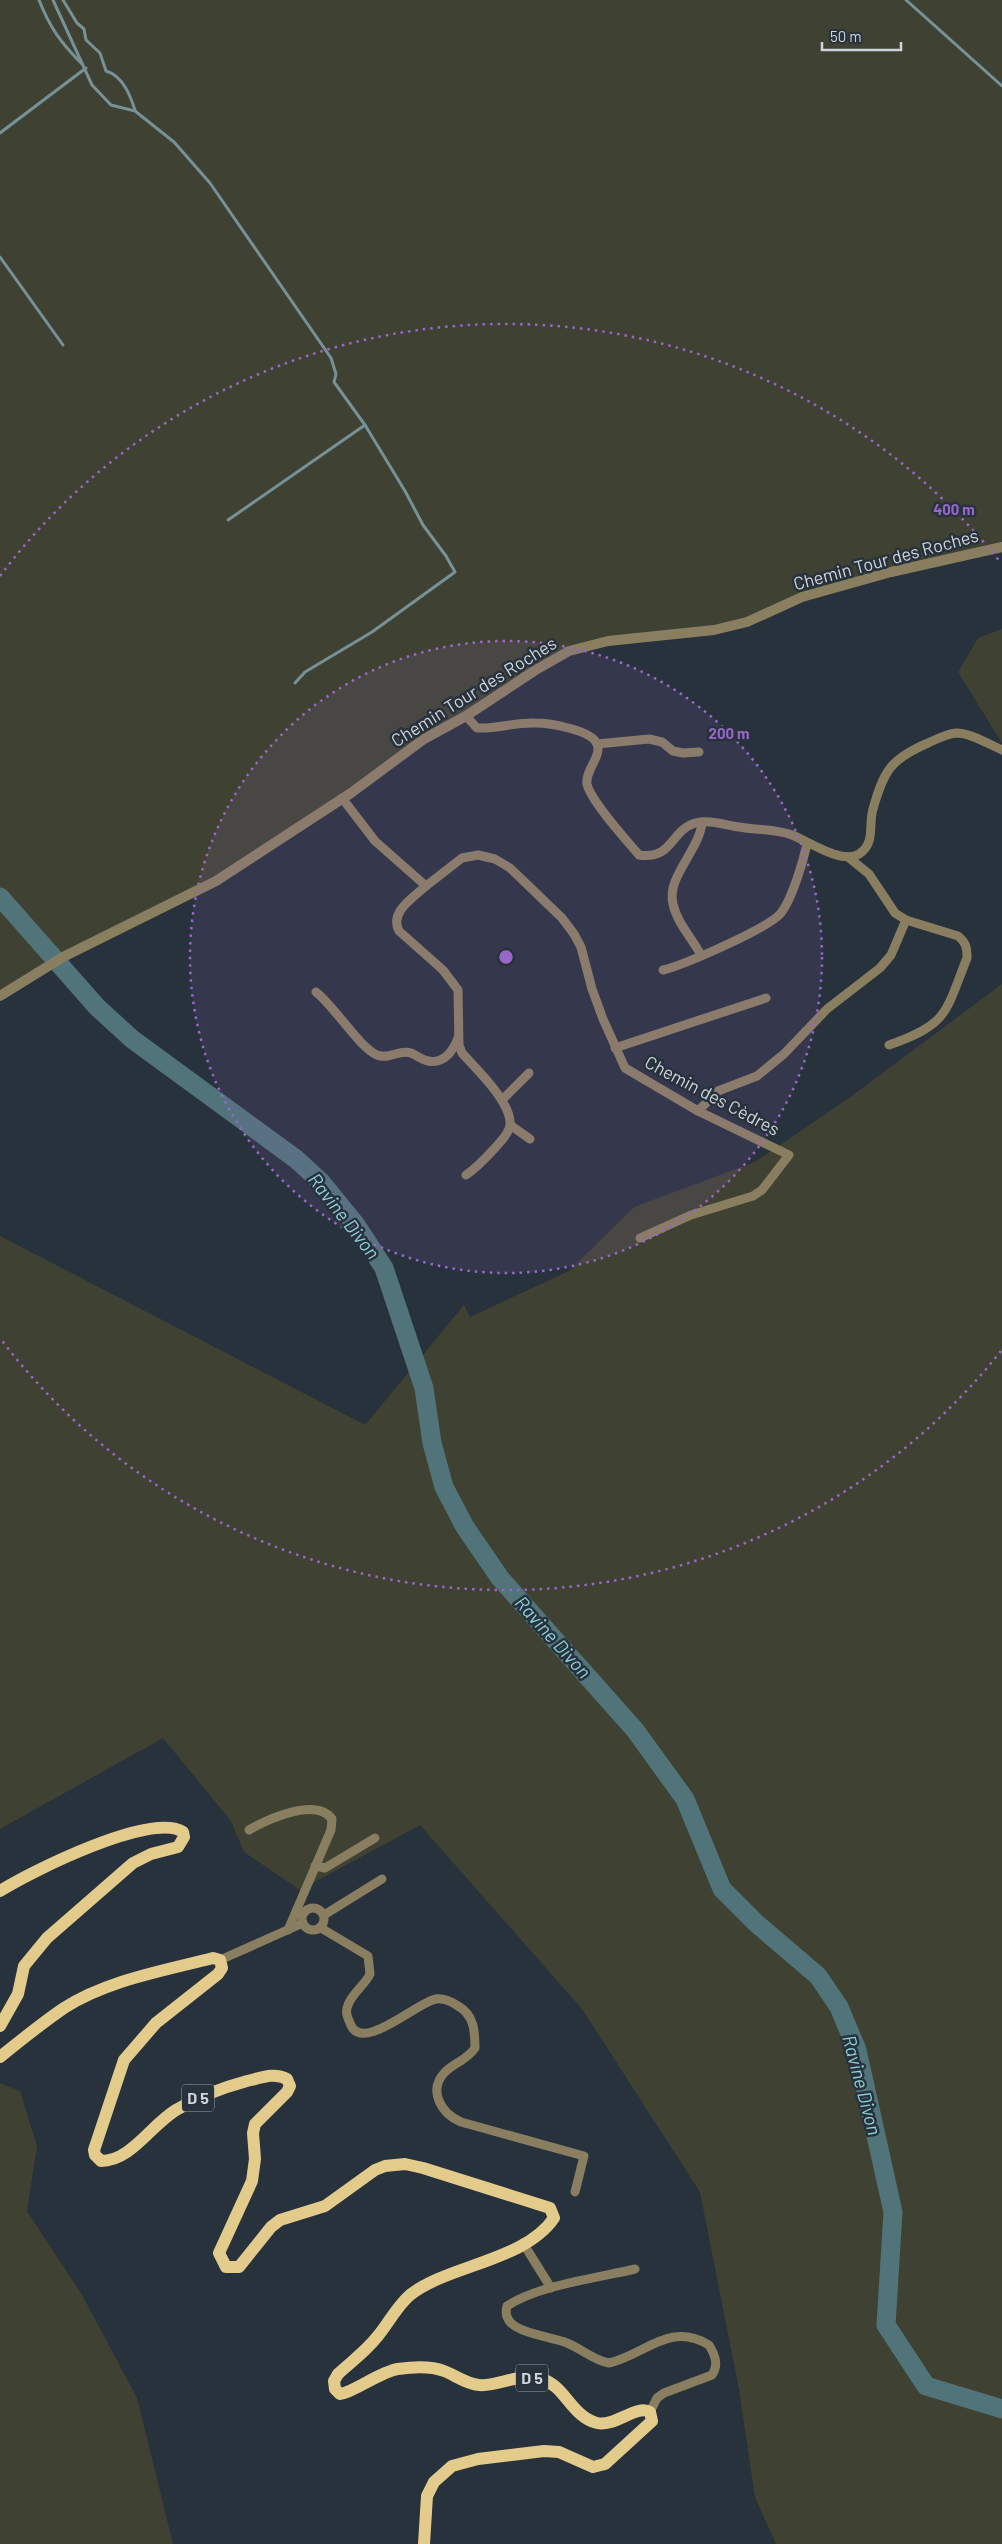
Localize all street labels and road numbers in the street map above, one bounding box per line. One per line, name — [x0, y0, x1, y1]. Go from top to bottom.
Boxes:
street label: Chemin Tour des Roches — [791, 524, 981, 594]
street label: Chemin Tour des Roches — [387, 631, 560, 751]
street label: Chemin des Cèdres — [641, 1050, 784, 1140]
road number: D 5 — [182, 2084, 214, 2112]
road number: D 5 — [516, 2364, 548, 2392]

